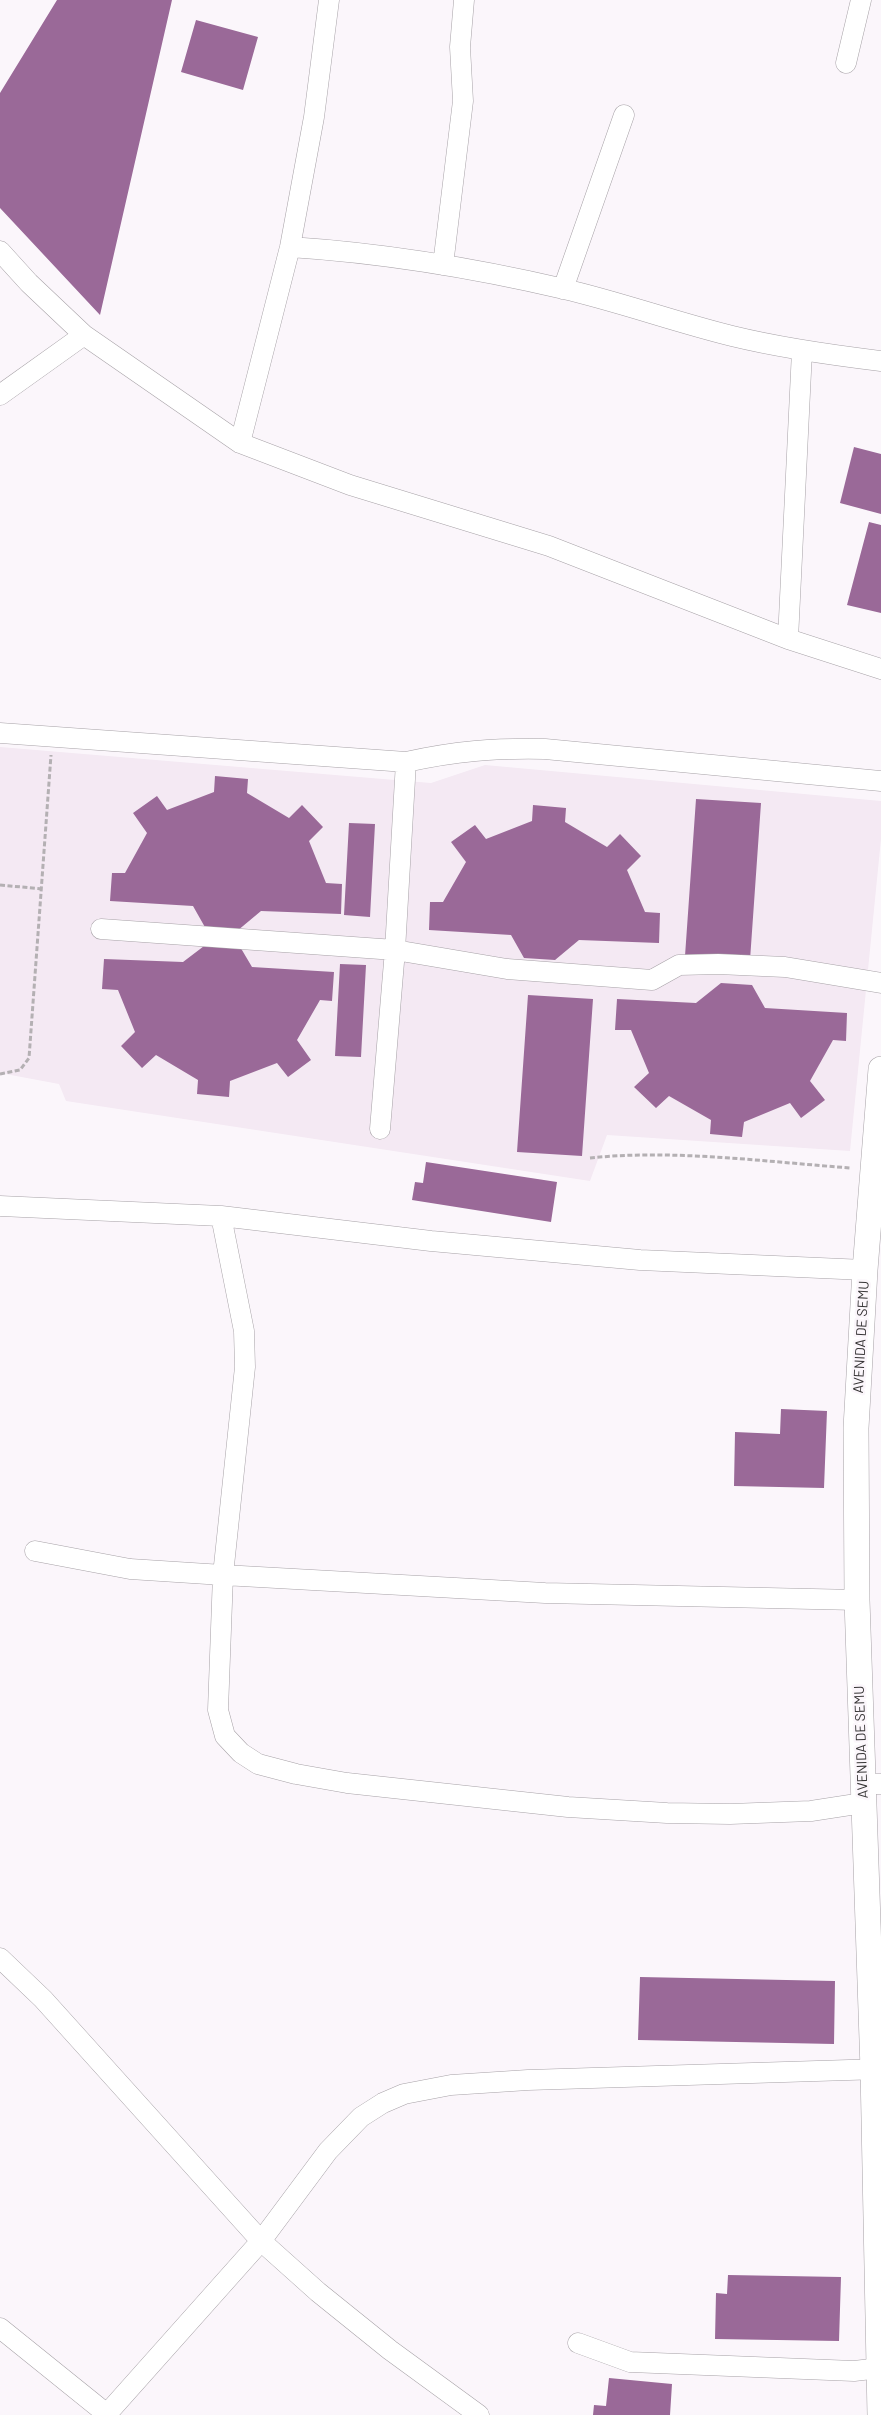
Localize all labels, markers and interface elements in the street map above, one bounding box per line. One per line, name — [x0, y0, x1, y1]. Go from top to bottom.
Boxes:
street label: AVENIDA DE SEMU — [850, 1280, 872, 1394]
street label: AVENIDA DE SEMU — [851, 1685, 871, 1799]

